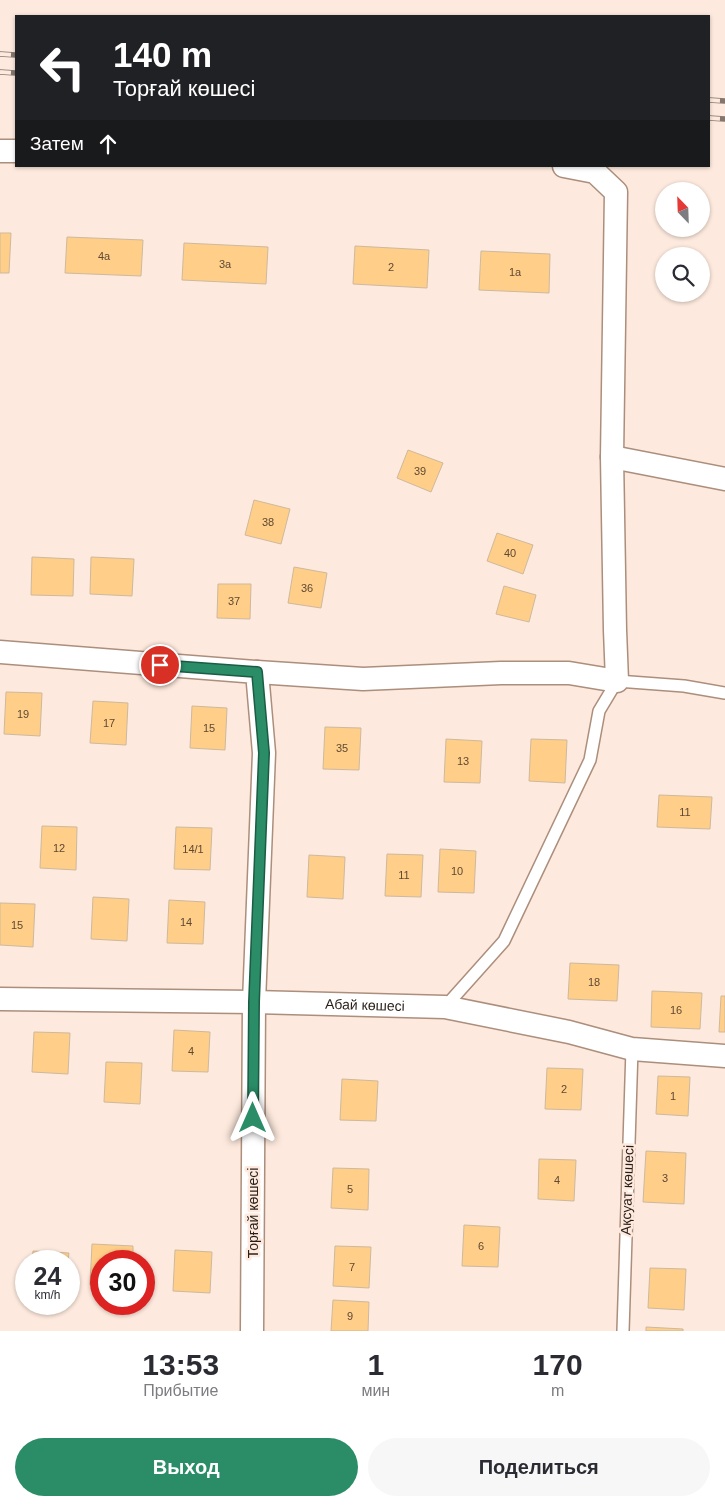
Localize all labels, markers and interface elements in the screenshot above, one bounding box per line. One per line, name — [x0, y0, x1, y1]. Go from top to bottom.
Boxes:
icon: left — [30, 35, 95, 100]
text: 140 m — [113, 35, 212, 74]
text: Торғай көшесі — [113, 76, 255, 101]
icon: ahead — [94, 130, 122, 158]
text: Затем — [30, 133, 84, 154]
north arrow — [655, 182, 710, 238]
map controls — [655, 182, 710, 302]
button: search — [655, 247, 710, 302]
house number: 4а — [98, 250, 111, 262]
house number: 3а — [219, 258, 232, 270]
house number: 2 — [388, 261, 394, 273]
house number: 1а — [509, 266, 522, 278]
house number: 39 — [414, 465, 426, 477]
house number: 38 — [262, 516, 274, 528]
house number: 40 — [504, 547, 516, 559]
house number: 36 — [301, 582, 313, 594]
house number: 37 — [228, 595, 240, 607]
pin — [139, 644, 181, 686]
icon: arrive — [146, 651, 174, 679]
house number: 19 — [17, 708, 29, 720]
house number: 17 — [103, 717, 115, 729]
house number: 15 — [203, 722, 215, 734]
house number: 35 — [336, 742, 348, 754]
house number: 13 — [457, 755, 469, 767]
house number: 11 — [679, 806, 691, 818]
house number: 12 — [53, 842, 65, 854]
house number: 14/1 — [182, 843, 204, 855]
house number: 10 — [451, 865, 463, 877]
house number: 11 — [398, 869, 410, 881]
house number: 14 — [180, 916, 192, 928]
house number: 15 — [11, 919, 23, 931]
house number: 18 — [588, 976, 600, 988]
street label: Абай көшесі — [325, 996, 405, 1014]
house number: 16 — [670, 1004, 682, 1016]
house number: 4 — [188, 1045, 194, 1057]
house number: 2 — [561, 1083, 567, 1095]
house number: 1 — [670, 1090, 676, 1102]
position arrow — [226, 1091, 278, 1143]
street label: Ақсуат көшесі — [617, 1145, 637, 1235]
street label: Торғай көшесі — [245, 1168, 261, 1258]
house number: 3 — [662, 1172, 668, 1184]
house number: 4 — [554, 1174, 560, 1186]
house number: 5 — [347, 1183, 353, 1195]
house number: 6 — [478, 1240, 484, 1252]
speed limit sign: 30 — [90, 1250, 155, 1315]
house number: 7 — [349, 1261, 355, 1273]
text: 24 — [34, 1262, 61, 1290]
text: km/h — [34, 1288, 61, 1302]
house number: 9 — [347, 1310, 353, 1322]
text: 13:53 — [142, 1348, 219, 1381]
text: 1 — [367, 1348, 384, 1381]
text: 170 — [533, 1348, 583, 1381]
text: Прибытие — [143, 1382, 218, 1399]
text: мин — [361, 1382, 390, 1399]
text: m — [551, 1382, 564, 1399]
button: Выход — [15, 1438, 358, 1496]
button: Поделиться — [368, 1438, 710, 1496]

